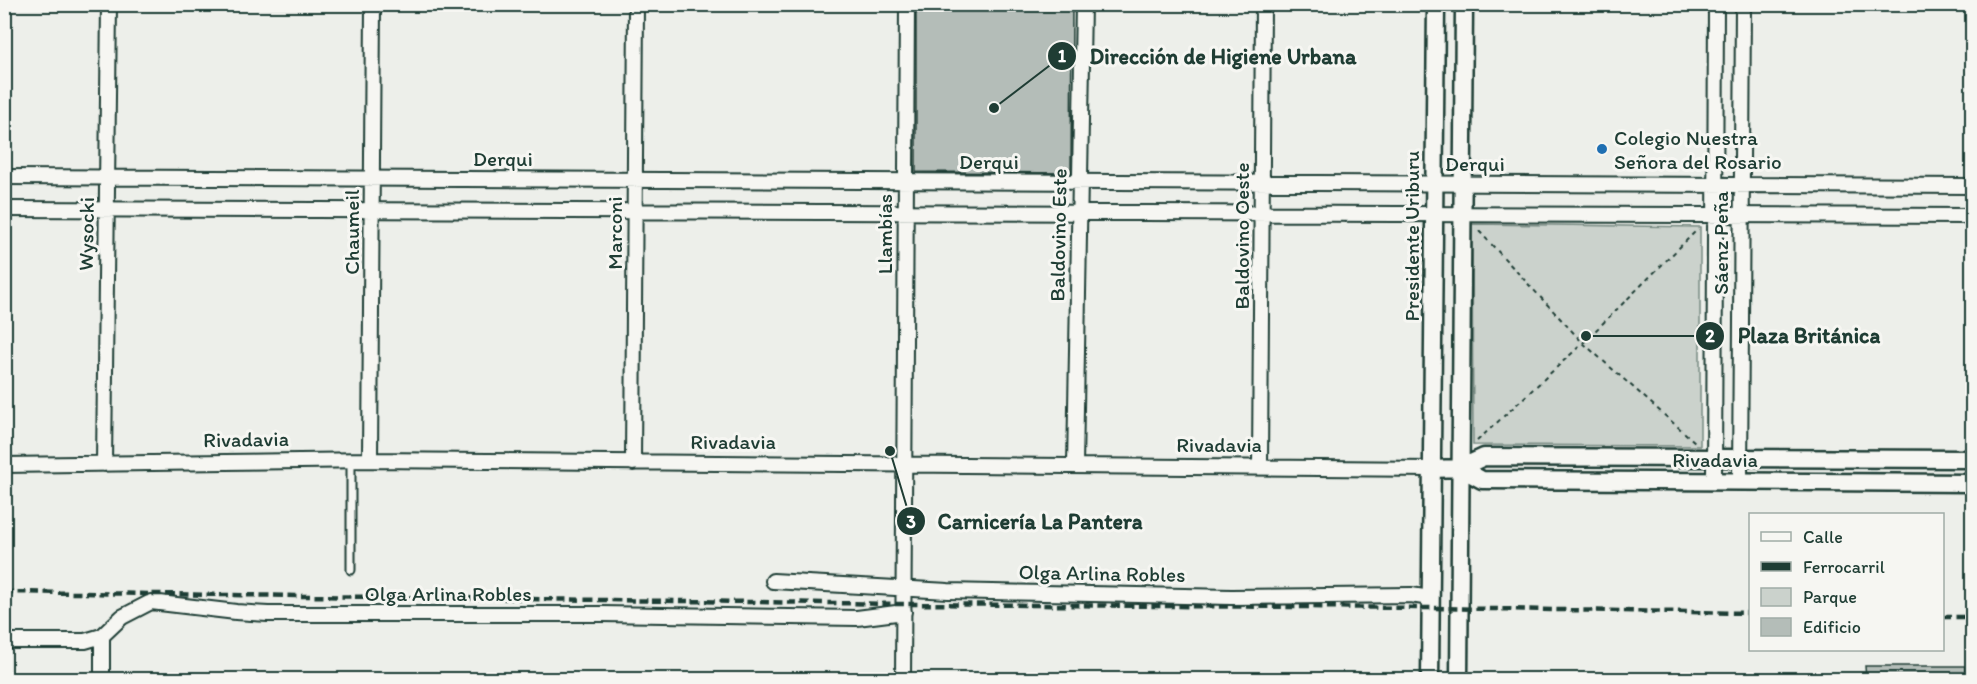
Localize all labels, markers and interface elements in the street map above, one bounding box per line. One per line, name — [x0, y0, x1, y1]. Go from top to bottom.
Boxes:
callout: Dirección de Higiene Urbana — [1047, 36, 1368, 76]
text: Dirección de Higiene Urbana — [1090, 43, 1357, 70]
text: 1 — [1058, 45, 1067, 67]
place label: Colegio Nuestra Señora del Rosario — [1614, 125, 1782, 174]
marker: Colegio Nuestra Señora del Rosario — [1595, 142, 1609, 156]
street label: Derqui — [473, 146, 533, 171]
street label: Derqui — [959, 149, 1019, 174]
street label: Presidente Uriburu — [1399, 150, 1424, 321]
street label: Derqui — [1445, 151, 1505, 176]
street label: Baldovino Oeste — [1229, 162, 1254, 310]
street label: Baldovino Este — [1044, 168, 1072, 302]
street label: Chaumeil — [339, 189, 364, 275]
street label: Sáenz Peña — [1708, 191, 1733, 295]
street label: Llambías — [872, 194, 897, 274]
street label: Marconi — [602, 196, 627, 270]
street label: Wysocki — [73, 197, 99, 271]
callout: Plaza Británica — [1695, 316, 1893, 356]
text: Plaza Británica — [1738, 322, 1880, 349]
text: 2 — [1705, 325, 1715, 347]
street label: Rivadavia — [203, 426, 289, 452]
street label: Rivadavia — [690, 429, 776, 454]
street label: Rivadavia — [1176, 432, 1262, 457]
street label: Rivadavia — [1672, 447, 1758, 472]
callout: Carnicería La Pantera — [896, 501, 1155, 541]
text: Carnicería La Pantera — [938, 508, 1143, 535]
text: 3 — [906, 511, 916, 533]
legend — [1749, 513, 1944, 651]
text: Calle — [1803, 526, 1843, 548]
text: Ferrocarril — [1803, 556, 1885, 578]
street label: Olga Arlina Robles — [1018, 559, 1186, 587]
street label: Olga Arlina Robles — [365, 581, 531, 606]
text: Parque — [1803, 586, 1857, 608]
text: Edificio — [1803, 616, 1861, 638]

